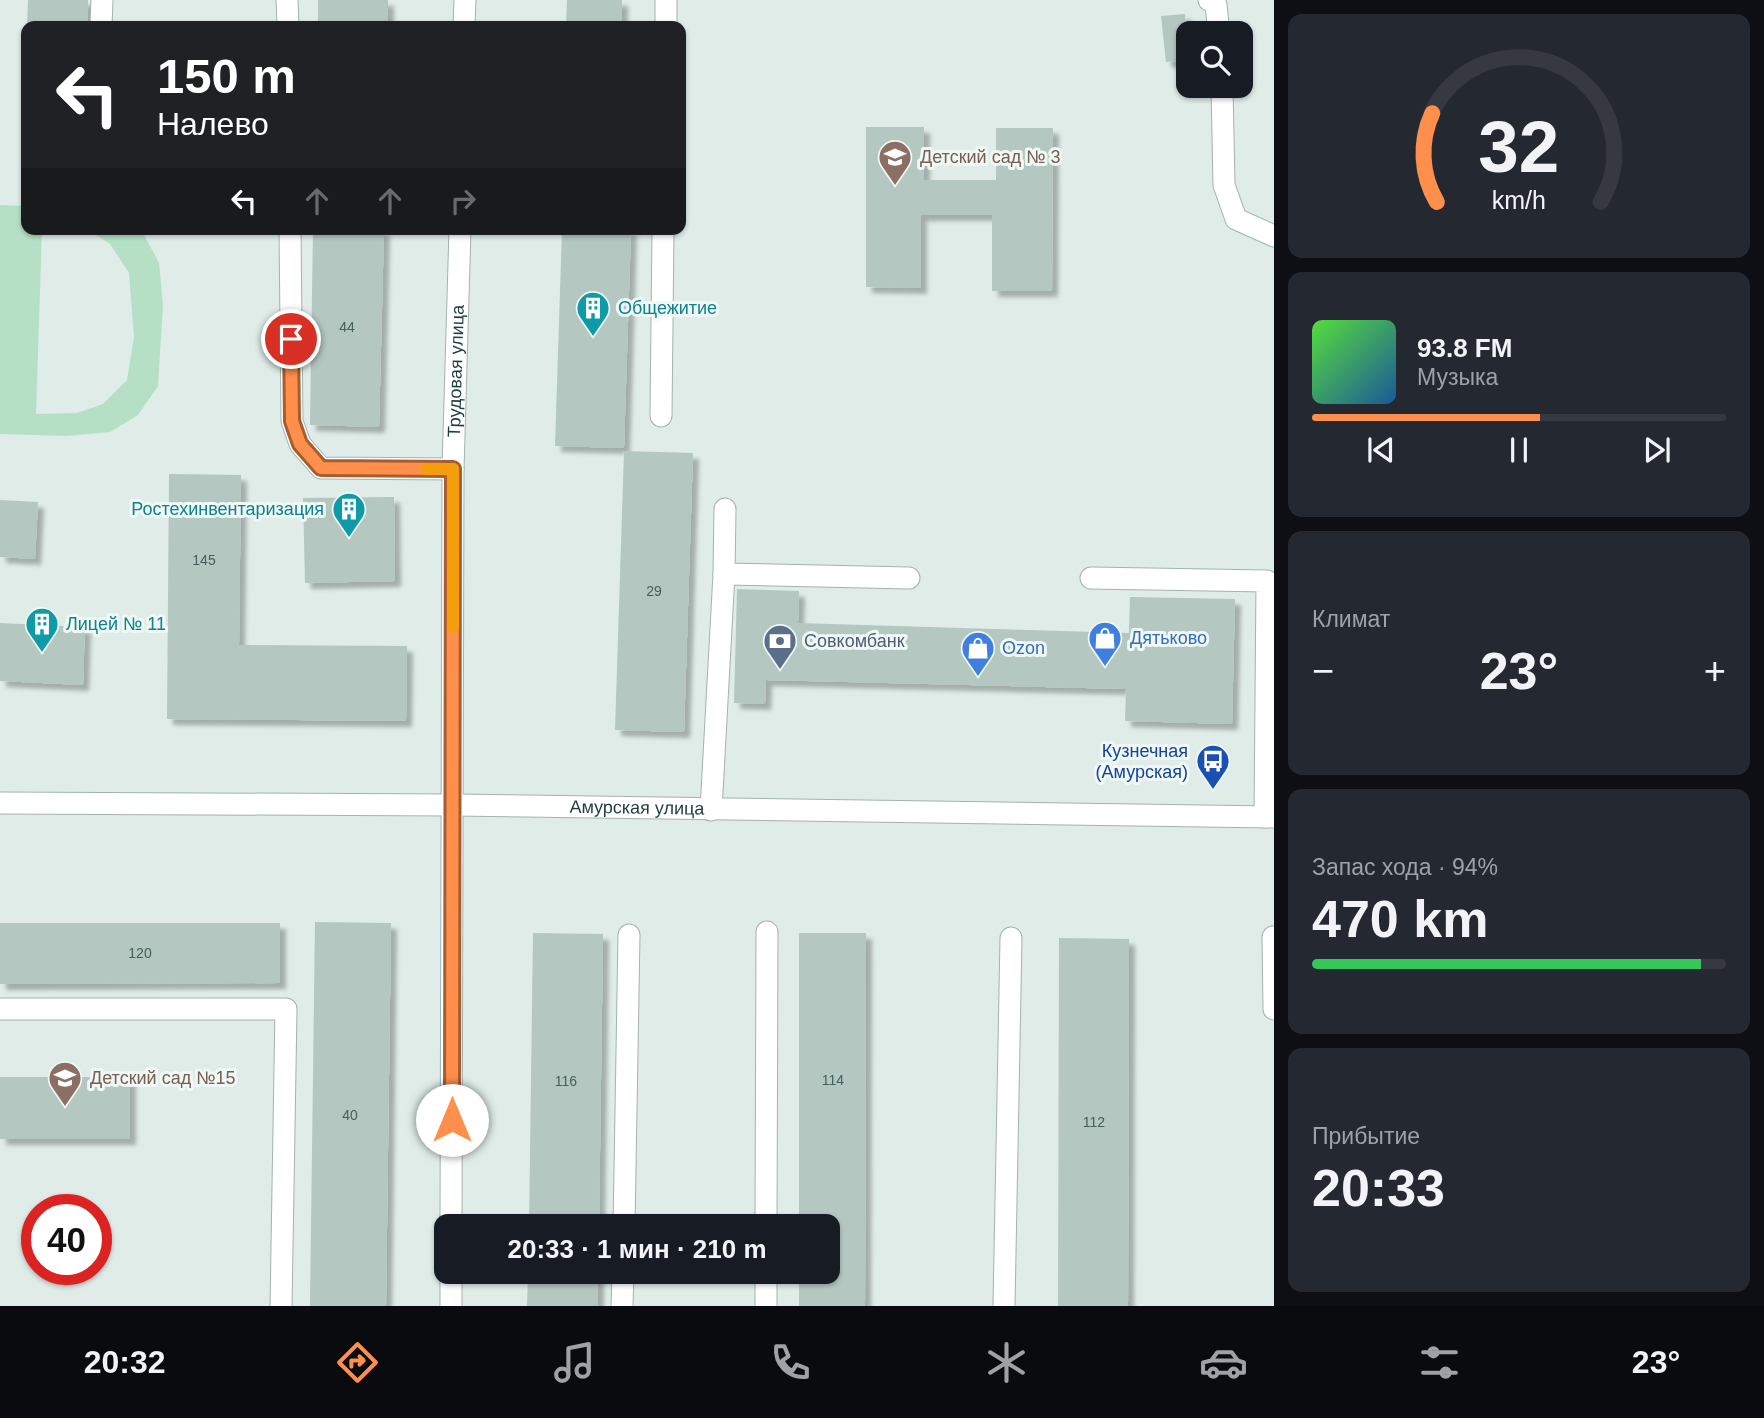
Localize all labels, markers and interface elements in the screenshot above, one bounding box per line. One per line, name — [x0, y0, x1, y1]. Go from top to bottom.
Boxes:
map controls — [1176, 21, 1253, 98]
button: search — [1176, 21, 1253, 98]
icon: left — [42, 49, 133, 140]
text: 150 m — [157, 49, 296, 103]
text: Налево — [157, 106, 269, 142]
text: 32 — [1479, 107, 1559, 188]
school or university icon: Детский сад № 3 — [876, 138, 914, 187]
place label: Детский сад № 3 — [920, 147, 1060, 167]
icon: left — [225, 182, 263, 220]
icon: ahead — [298, 182, 336, 220]
icon: ahead — [371, 182, 409, 220]
icon: right — [444, 182, 482, 220]
text: km/h — [1492, 186, 1546, 214]
building icon: Общежитие — [574, 289, 612, 338]
place label: Общежитие — [618, 298, 717, 318]
street label: Трудовая улица — [444, 304, 468, 438]
pin — [261, 309, 321, 369]
house number: 44 — [339, 319, 355, 335]
icon: arrive — [272, 320, 310, 358]
text: 93.8 FM — [1417, 333, 1512, 363]
text: Музыка — [1417, 364, 1498, 390]
icon: previous — [1362, 431, 1400, 469]
icon: pause — [1500, 431, 1538, 469]
icon: next — [1638, 431, 1676, 469]
building icon: Ростехинвентаризация — [330, 490, 368, 539]
place label: Ростехинвентаризация — [131, 499, 324, 519]
house number: 145 — [192, 552, 216, 568]
house number: 29 — [646, 583, 662, 599]
building icon: Лицей № 11 — [23, 605, 61, 654]
text: Климат — [1312, 606, 1390, 632]
place label: Лицей № 11 — [66, 614, 166, 634]
shop icon: Дятьково — [1086, 619, 1124, 668]
bank icon: Совкомбанк — [761, 622, 799, 671]
place label: Дятьково — [1130, 628, 1207, 648]
shop icon: Ozon — [959, 629, 997, 678]
place label: Совкомбанк — [804, 631, 905, 651]
place label: Ozon — [1002, 638, 1045, 658]
text: 23° — [1480, 642, 1558, 700]
text: − — [1312, 650, 1334, 692]
text: + — [1704, 650, 1726, 692]
place label: Кузнечная (Амурская) — [1096, 741, 1188, 782]
bus stop icon: Кузнечная (Амурская) — [1194, 742, 1232, 791]
street label: Амурская улица — [569, 797, 706, 819]
text: Запас хода · 94% — [1312, 854, 1498, 880]
text: 470 km — [1312, 890, 1488, 948]
house number: 120 — [128, 945, 152, 961]
school or university icon: Детский сад №15 — [46, 1059, 84, 1108]
place label: Детский сад №15 — [90, 1068, 235, 1088]
house number: 114 — [822, 1072, 844, 1088]
house number: 116 — [555, 1073, 577, 1089]
position arrow — [415, 1083, 489, 1157]
house number: 40 — [342, 1107, 358, 1123]
house number: 112 — [1083, 1114, 1105, 1130]
text: Прибытие — [1312, 1123, 1420, 1149]
text: 20:33 — [1312, 1159, 1445, 1217]
speed limit sign: 40 — [21, 1194, 112, 1285]
text: 20:33 · 1 мин · 210 m — [507, 1234, 767, 1264]
icon: directions — [333, 1338, 382, 1387]
icon: music — [550, 1338, 599, 1387]
icon: phone — [766, 1338, 815, 1387]
icon: climate — [982, 1338, 1031, 1387]
icon: car — [1199, 1338, 1248, 1387]
icon: filters — [1415, 1338, 1464, 1387]
text: 20:32 — [84, 1344, 166, 1380]
text: 23° — [1632, 1344, 1680, 1380]

